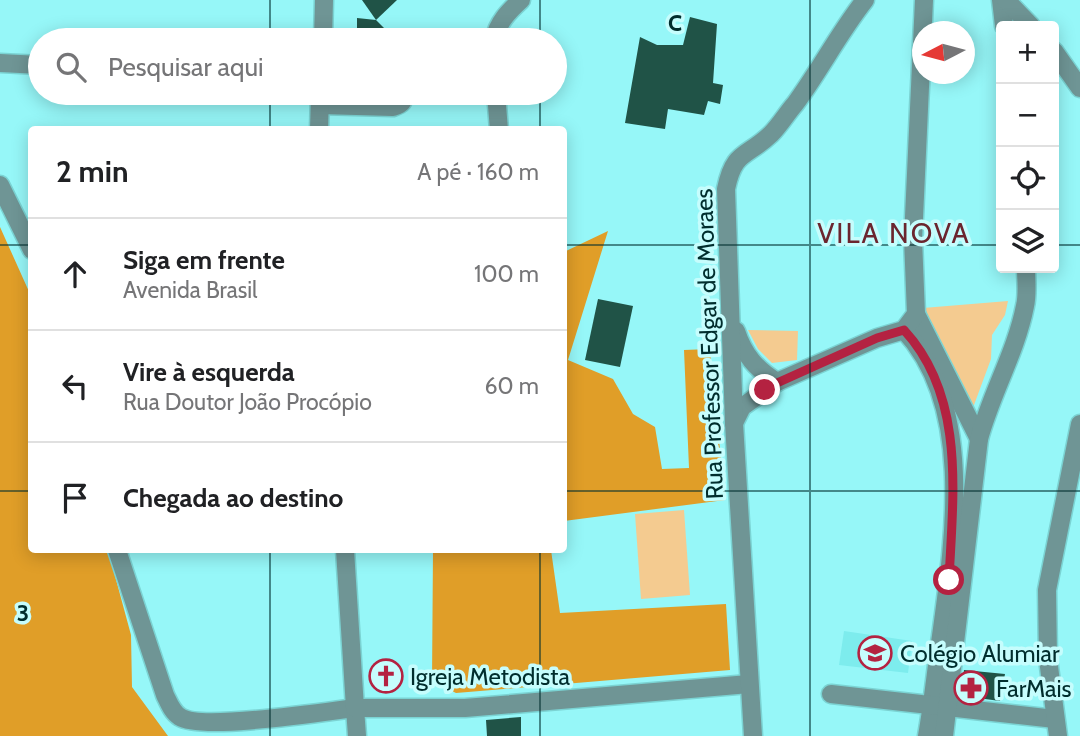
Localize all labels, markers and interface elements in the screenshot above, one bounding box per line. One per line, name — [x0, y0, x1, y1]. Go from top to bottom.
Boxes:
text: C — [668, 9, 682, 37]
north arrow — [912, 21, 975, 84]
map controls — [996, 21, 1059, 273]
button: + — [996, 21, 1059, 84]
search box — [28, 28, 567, 105]
icon: search — [52, 48, 90, 86]
text: Pesquisar aqui — [108, 51, 264, 83]
button: − — [996, 84, 1059, 147]
button: locate — [996, 147, 1059, 210]
text: 2 min — [56, 153, 128, 190]
text: A pé · 160 m — [417, 158, 539, 186]
street label: Rua Professor Edgar de Moraes — [689, 188, 729, 500]
button: layers — [996, 210, 1059, 273]
district label: VILA NOVA — [817, 216, 971, 250]
text: Siga em frente — [123, 244, 285, 276]
icon: ahead — [56, 255, 94, 293]
text: 100 m — [474, 260, 539, 288]
text: Avenida Brasil — [123, 276, 258, 304]
text: Vire à esquerda — [123, 356, 295, 388]
icon: left — [56, 367, 94, 405]
text: 60 m — [485, 372, 539, 400]
route end — [749, 374, 780, 405]
text: Rua Doutor João Procópio — [123, 388, 372, 416]
icon: arrive — [56, 479, 94, 517]
text: Chegada ao destino — [123, 482, 343, 514]
route start — [933, 564, 964, 595]
text: 3 — [17, 599, 29, 627]
school or university icon: Colégio Alumiar — [856, 634, 894, 672]
place label: Colégio Alumiar — [900, 639, 1060, 668]
church icon: Igreja Metodista — [367, 657, 405, 695]
place label: Igreja Metodista — [410, 662, 570, 691]
pharmacy icon: FarMais — [952, 669, 990, 707]
place label: FarMais — [996, 674, 1072, 703]

